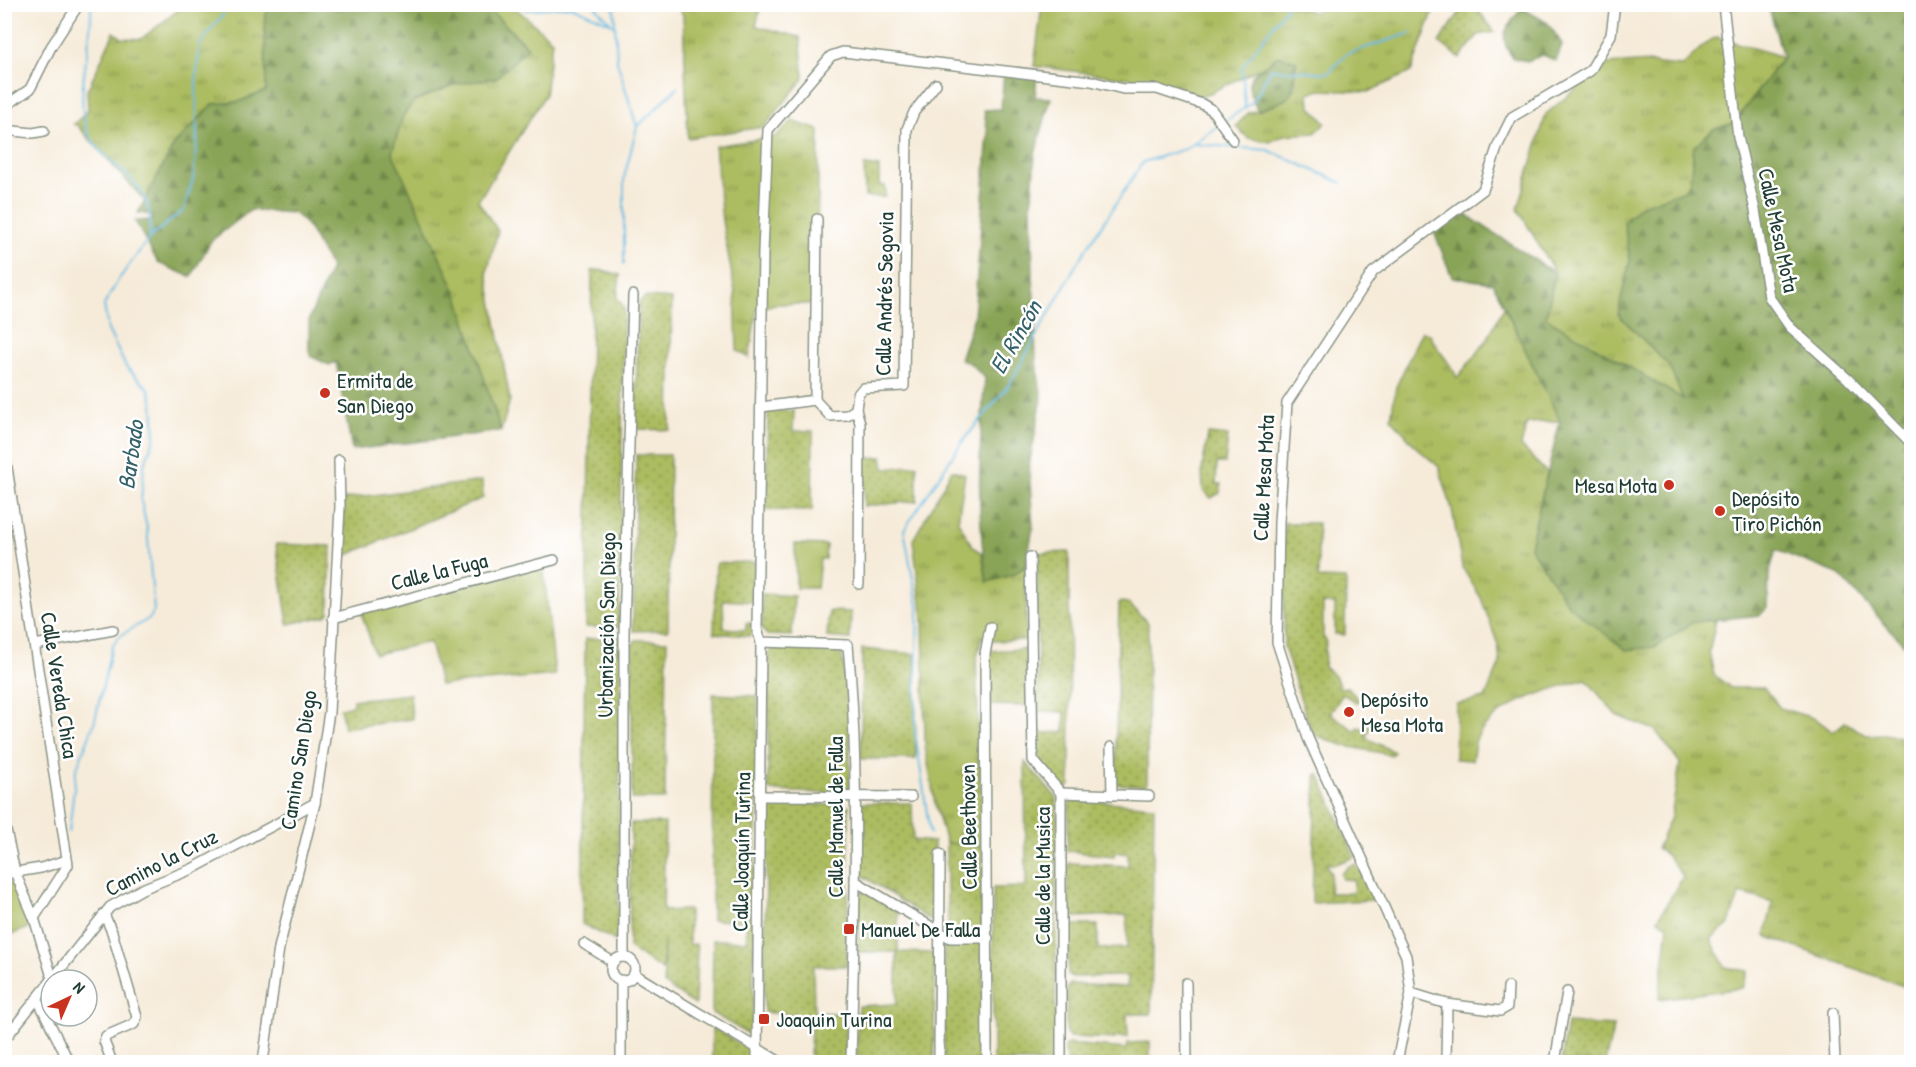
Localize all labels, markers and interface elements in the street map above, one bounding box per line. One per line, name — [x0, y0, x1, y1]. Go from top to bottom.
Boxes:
street label: Calle Mesa Mota — [1751, 165, 1807, 295]
street label: Calle Andrés Segovia — [868, 211, 900, 376]
water label: El Rincón — [981, 292, 1050, 379]
place label: Ermita de San Diego — [337, 365, 414, 420]
marker: Ermita de San Diego — [318, 386, 332, 400]
street label: Calle Mesa Mota — [1245, 414, 1281, 542]
water label: Barbado — [109, 416, 151, 491]
place label: Mesa Mota — [1575, 470, 1657, 500]
marker: Mesa Mota — [1662, 478, 1676, 492]
place label: Depósito Tiro Pichón — [1732, 483, 1822, 538]
marker: Depósito Tiro Pichón — [1713, 504, 1727, 518]
street label: Urbanización San Diego — [589, 532, 623, 718]
street label: Calle la Fuga — [387, 544, 491, 598]
street label: Calle Vereda Chica — [34, 610, 86, 761]
place label: Depósito Mesa Mota — [1361, 684, 1444, 739]
street label: Camino San Diego — [272, 688, 324, 832]
marker: Depósito Mesa Mota — [1342, 705, 1356, 719]
street label: Calle Manuel de Falla — [820, 736, 850, 898]
street label: Calle Beethoven — [952, 764, 984, 890]
street label: Calle Joaquín Turina — [725, 772, 757, 932]
street label: Calle de la Musica — [1027, 806, 1057, 945]
street label: Camino la Cruz — [100, 821, 222, 903]
place label: Manuel De Falla — [861, 914, 981, 944]
marker: Manuel De Falla — [842, 922, 856, 936]
north arrow — [39, 968, 99, 1028]
text: N — [69, 976, 90, 998]
place label: Joaquin Turina — [776, 1004, 892, 1034]
marker: Joaquin Turina — [757, 1012, 771, 1026]

